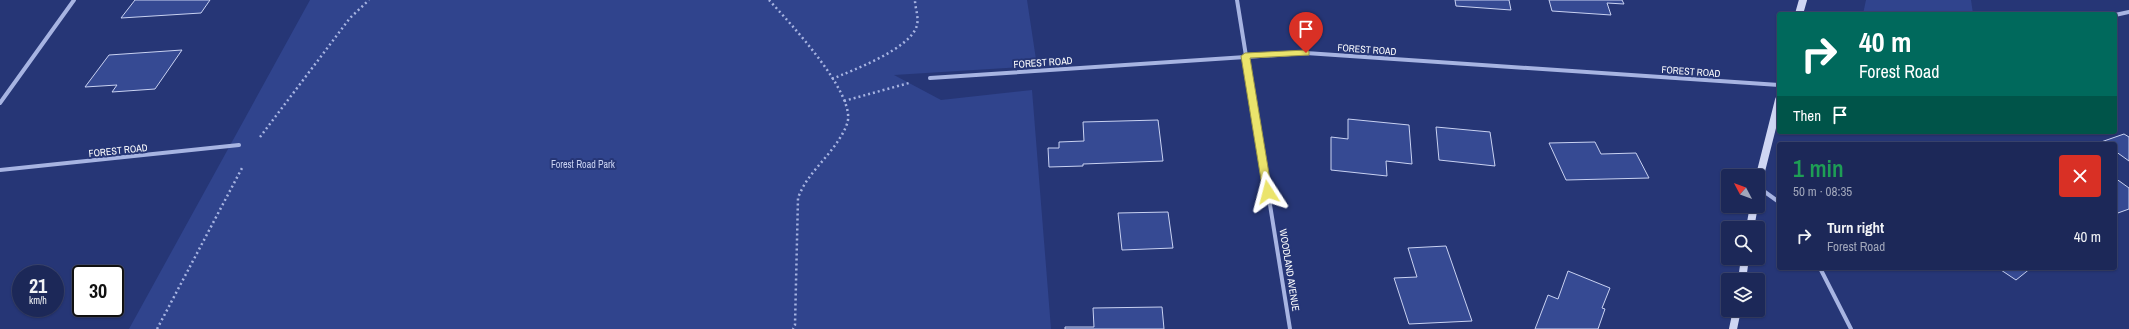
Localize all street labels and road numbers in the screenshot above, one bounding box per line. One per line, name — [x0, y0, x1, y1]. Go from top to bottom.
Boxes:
street label: FOREST ROAD — [1337, 41, 1397, 58]
street label: FOREST ROAD — [1013, 54, 1073, 71]
street label: FOREST ROAD — [1661, 63, 1721, 80]
street label: FOREST ROAD — [88, 141, 148, 160]
street label: WOODLAND AVENUE — [1277, 228, 1302, 312]

